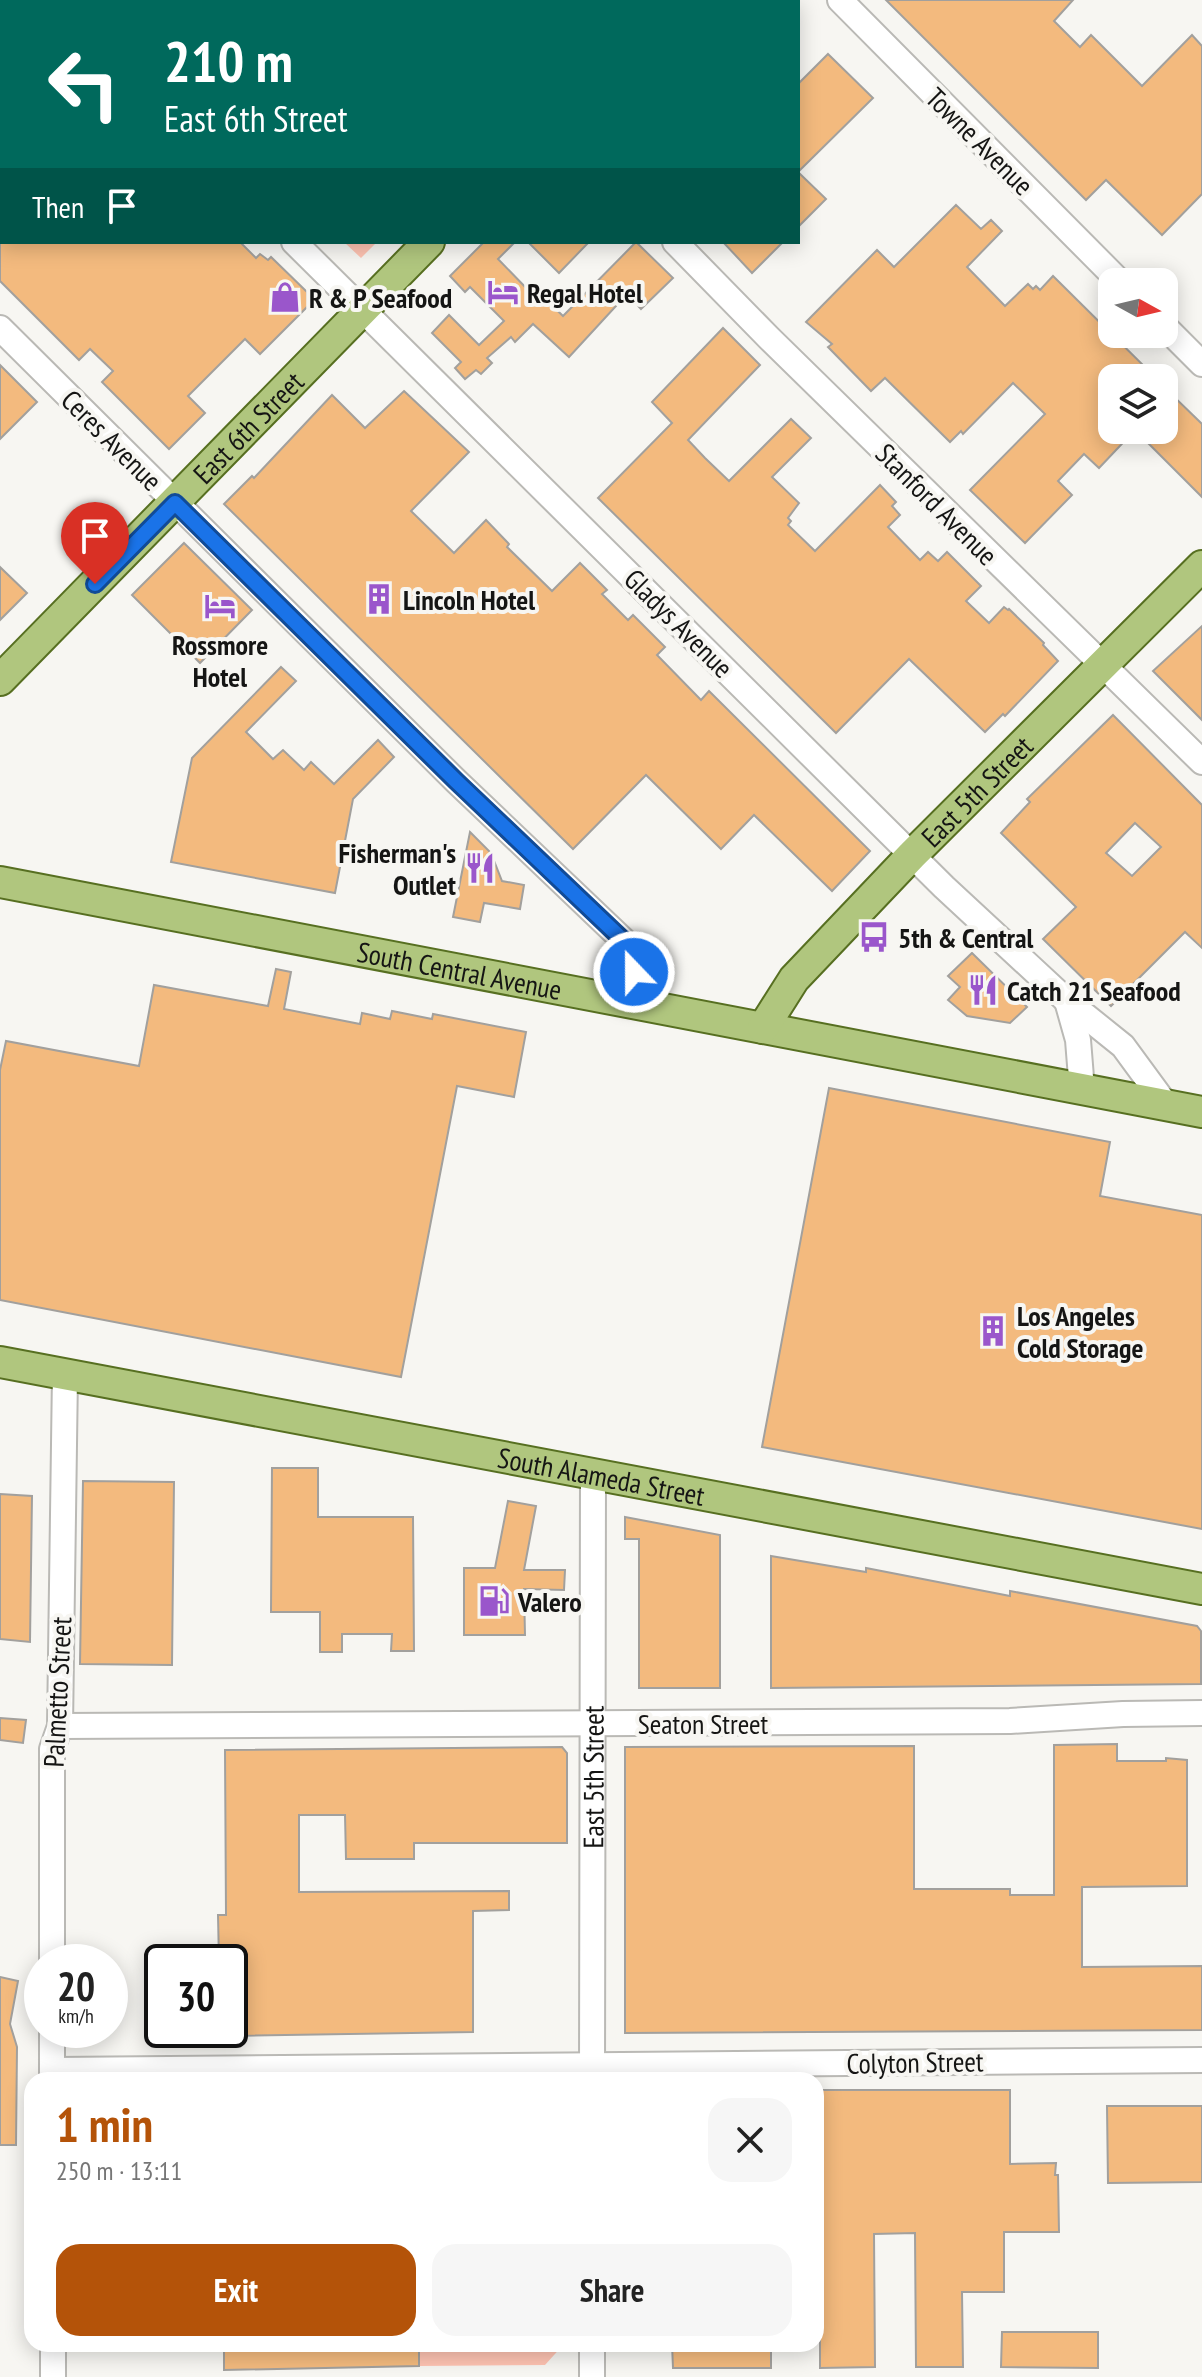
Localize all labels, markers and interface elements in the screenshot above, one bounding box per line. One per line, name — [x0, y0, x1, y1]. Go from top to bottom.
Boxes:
text: 210 m — [164, 25, 293, 97]
icon: left — [32, 32, 136, 136]
street label: Towne Avenue — [918, 79, 1042, 203]
text: East 6th Street — [164, 95, 348, 142]
icon: arrive — [100, 184, 144, 228]
text: Then — [32, 187, 84, 226]
north arrow — [1098, 268, 1178, 348]
map controls — [1098, 268, 1178, 444]
place label: Regal Hotel — [527, 274, 643, 311]
hotel icon: Regal Hotel — [486, 275, 520, 309]
place label: R & P Seafood — [309, 279, 452, 316]
shop icon: R & P Seafood — [268, 280, 302, 314]
street label: East 6th Street — [184, 363, 311, 491]
button: layers — [1098, 364, 1178, 444]
street label: Ceres Avenue — [54, 382, 170, 498]
street label: Stanford Avenue — [868, 435, 1006, 573]
pin — [61, 502, 129, 584]
icon: arrive — [73, 514, 117, 558]
street label: Gladys Avenue — [617, 561, 741, 685]
place label: Lincoln Hotel — [403, 581, 535, 618]
building icon: Lincoln Hotel — [362, 582, 396, 616]
hotel icon: Rossmore Hotel — [203, 589, 237, 623]
place label: Rossmore Hotel — [172, 626, 268, 695]
street label: East 5th Street — [913, 727, 1040, 854]
place label: Fisherman's Outlet — [339, 834, 456, 903]
restaurant icon: Fisherman's Outlet — [463, 851, 497, 885]
place label: 5th & Central — [898, 919, 1033, 956]
bus stop icon: 5th & Central — [857, 920, 891, 954]
position arrow — [592, 930, 676, 1014]
street label: South Central Avenue — [354, 932, 565, 1008]
place label: Catch 21 Seafood — [1007, 972, 1181, 1009]
restaurant icon: Catch 21 Seafood — [966, 973, 1000, 1007]
place label: Los Angeles Cold Storage — [1017, 1297, 1144, 1366]
building icon: Los Angeles Cold Storage — [976, 1314, 1010, 1348]
street label: South Alameda Street — [495, 1438, 708, 1513]
place label: Valero — [517, 1583, 582, 1620]
fuel station icon: Valero — [477, 1584, 511, 1618]
street label: Palmetto Street — [35, 1616, 79, 1768]
street label: East 5th Street — [574, 1705, 611, 1848]
street label: Seaton Street — [638, 1705, 769, 1742]
speed limit sign: 30 — [144, 1944, 248, 2048]
text: 20 — [57, 1960, 95, 2012]
text: km/h — [58, 2003, 94, 2029]
street label: Colyton Street — [846, 2042, 984, 2082]
text: 1 min — [56, 2093, 153, 2155]
button: close — [708, 2098, 792, 2182]
text: 250 m · 13:11 — [56, 2154, 182, 2187]
button: Exit — [56, 2244, 416, 2336]
button: Share — [432, 2244, 792, 2336]

